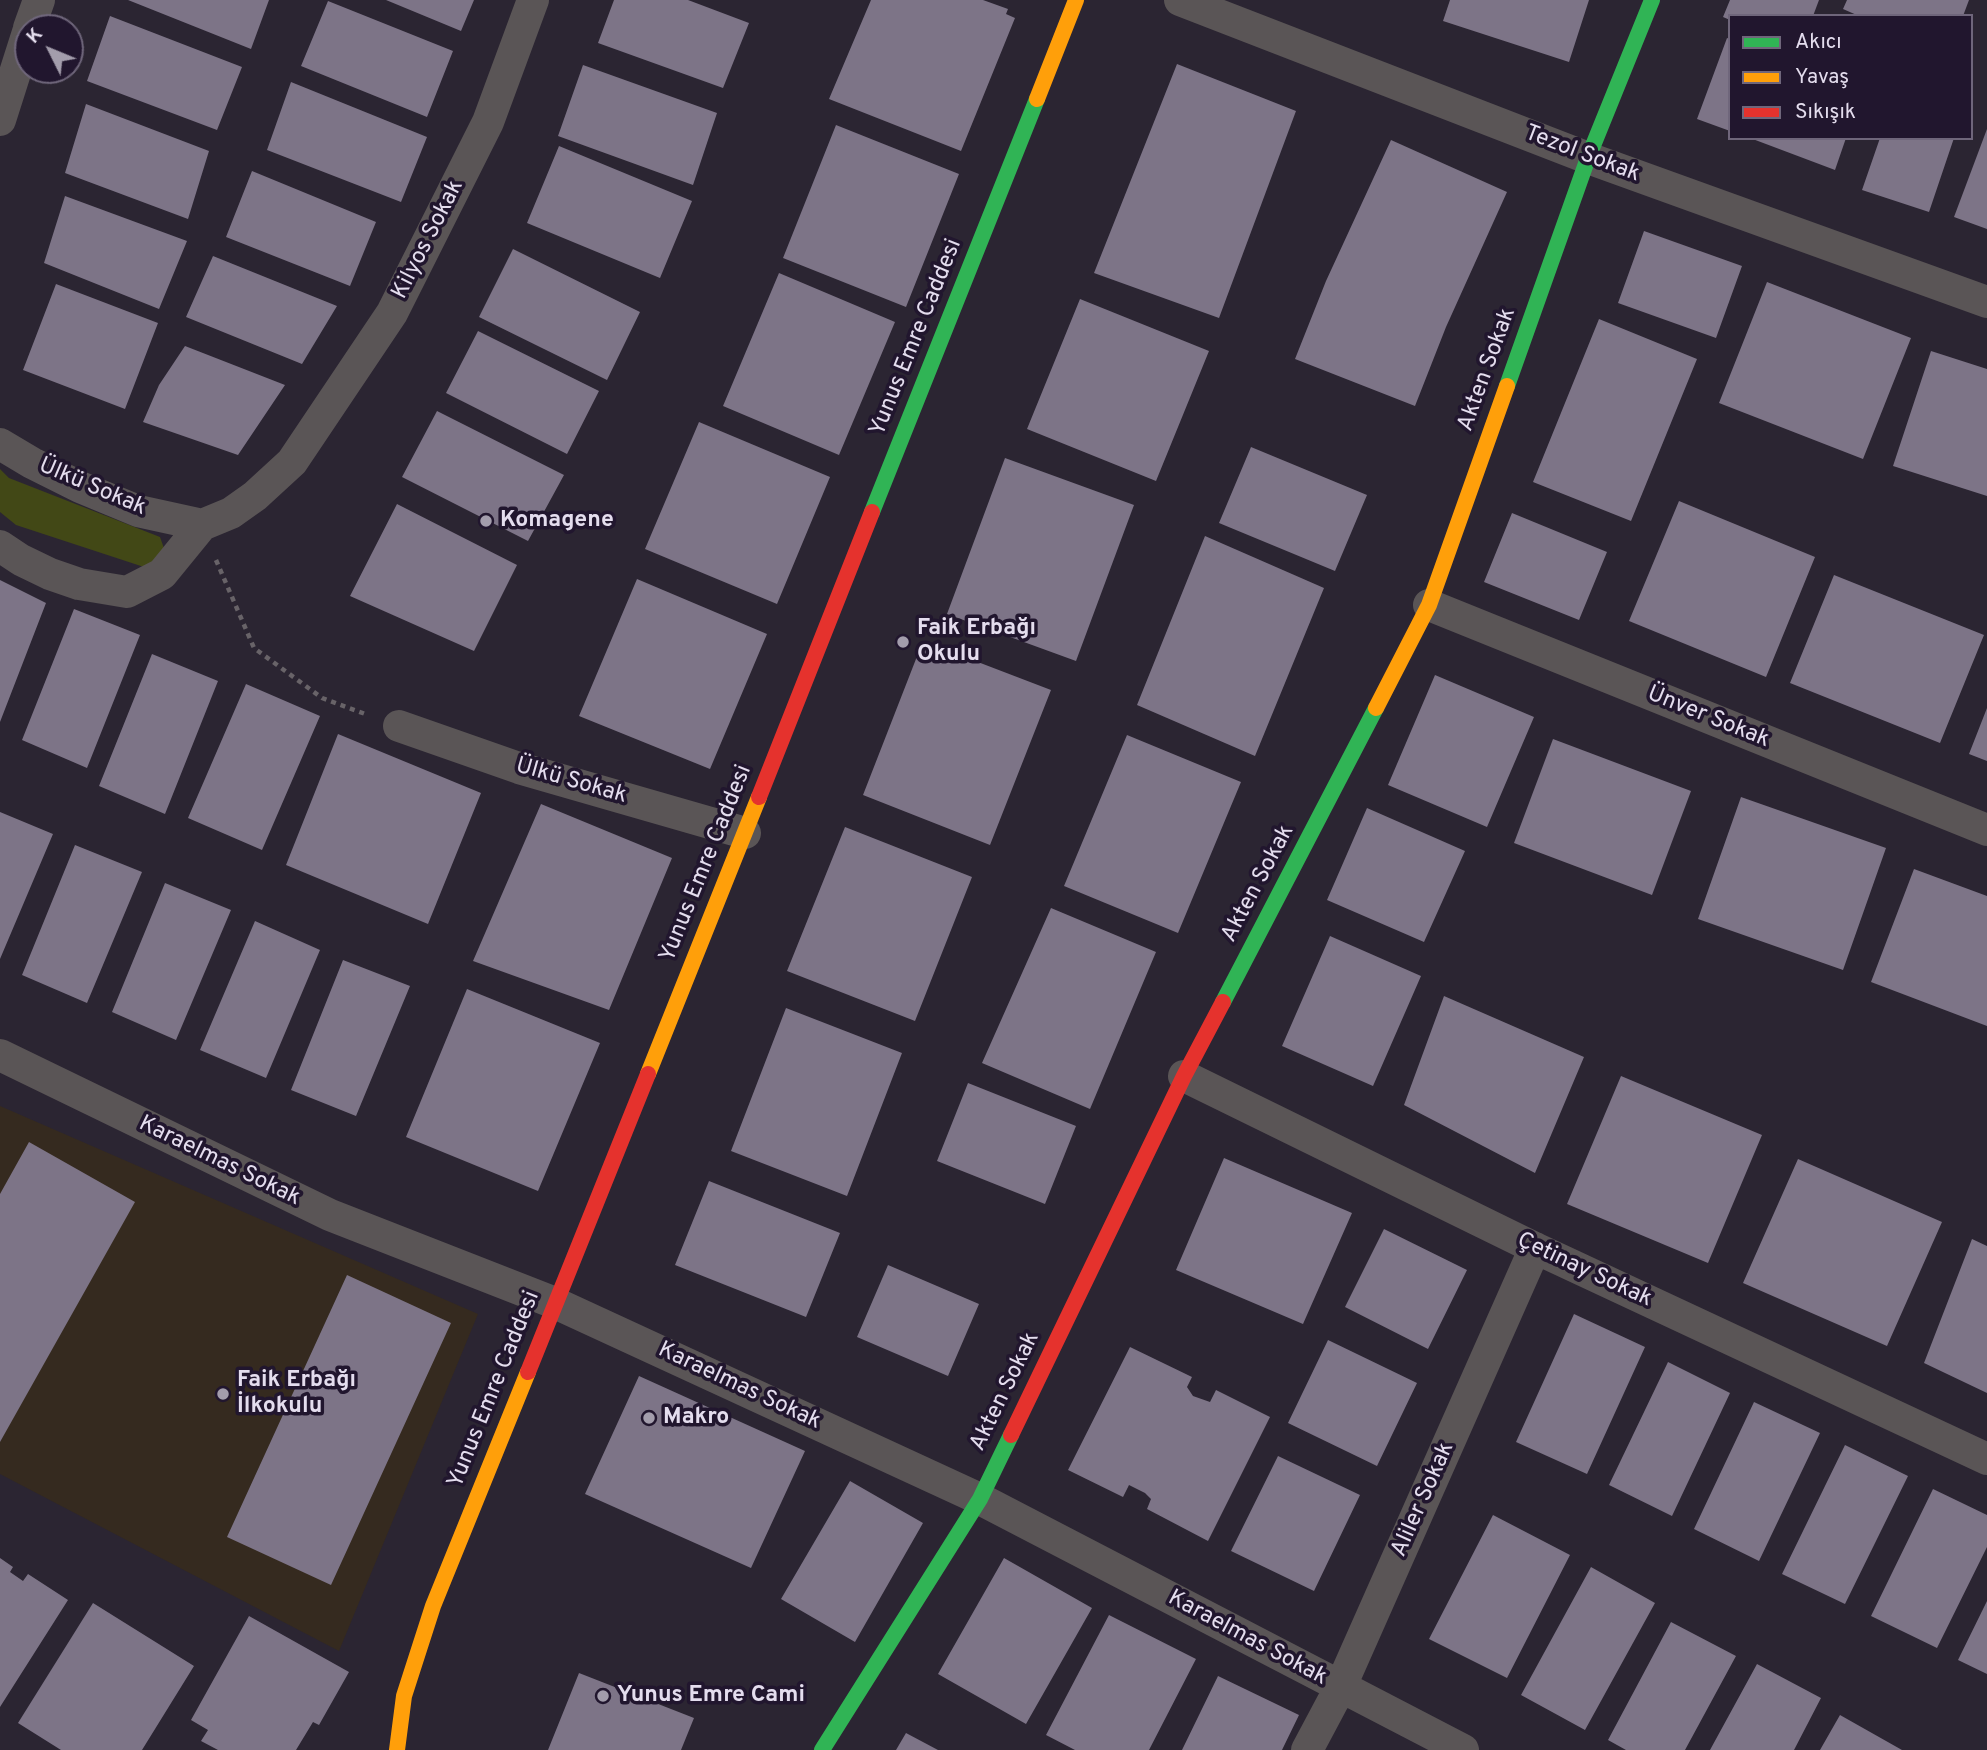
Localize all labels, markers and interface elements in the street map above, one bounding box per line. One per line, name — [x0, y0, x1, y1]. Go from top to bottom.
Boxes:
north arrow — [14, 14, 84, 84]
legend — [1728, 14, 1973, 140]
text: K — [22, 23, 48, 49]
text: Akıcı — [1795, 29, 1842, 56]
text: Yavaş — [1795, 64, 1849, 91]
text: Sıkışık — [1795, 99, 1856, 126]
street label: Tezol Sokak — [1520, 120, 1644, 190]
street label: Kilyos Sokak — [387, 176, 471, 304]
street label: Yunus Emre Caddesi — [865, 235, 969, 441]
street label: Akten Sokak — [1453, 305, 1523, 435]
street label: Ülkü Sokak — [34, 453, 150, 523]
place label: Komagene — [500, 507, 614, 535]
marker: Komagene — [478, 513, 494, 529]
place label: Faik Erbağı Okulu — [917, 615, 1036, 669]
marker: Faik Erbağı Okulu — [895, 634, 911, 650]
street label: Ünver Sokak — [1643, 681, 1773, 755]
street label: Ülkü Sokak — [512, 753, 630, 811]
street label: Yunus Emre Caddesi — [655, 761, 759, 967]
street label: Akten Sokak — [1216, 820, 1302, 948]
street label: Karaelmas Sokak — [134, 1111, 304, 1213]
street label: Çetinay Sokak — [1512, 1228, 1656, 1314]
street label: Yunus Emre Caddesi — [443, 1287, 547, 1493]
street label: Akten Sokak — [965, 1328, 1047, 1456]
street label: Karaelmas Sokak — [653, 1337, 825, 1437]
place label: Faik Erbağı İlkokulu — [237, 1367, 356, 1421]
marker: Faik Erbağı İlkokulu — [215, 1386, 231, 1402]
place label: Makro — [663, 1404, 729, 1432]
marker: Makro — [641, 1410, 657, 1426]
street label: Aliler Sokak — [1386, 1438, 1462, 1562]
street label: Karaelmas Sokak — [1163, 1585, 1331, 1693]
place label: Yunus Emre Cami — [617, 1682, 805, 1710]
marker: Yunus Emre Cami — [595, 1688, 611, 1704]

